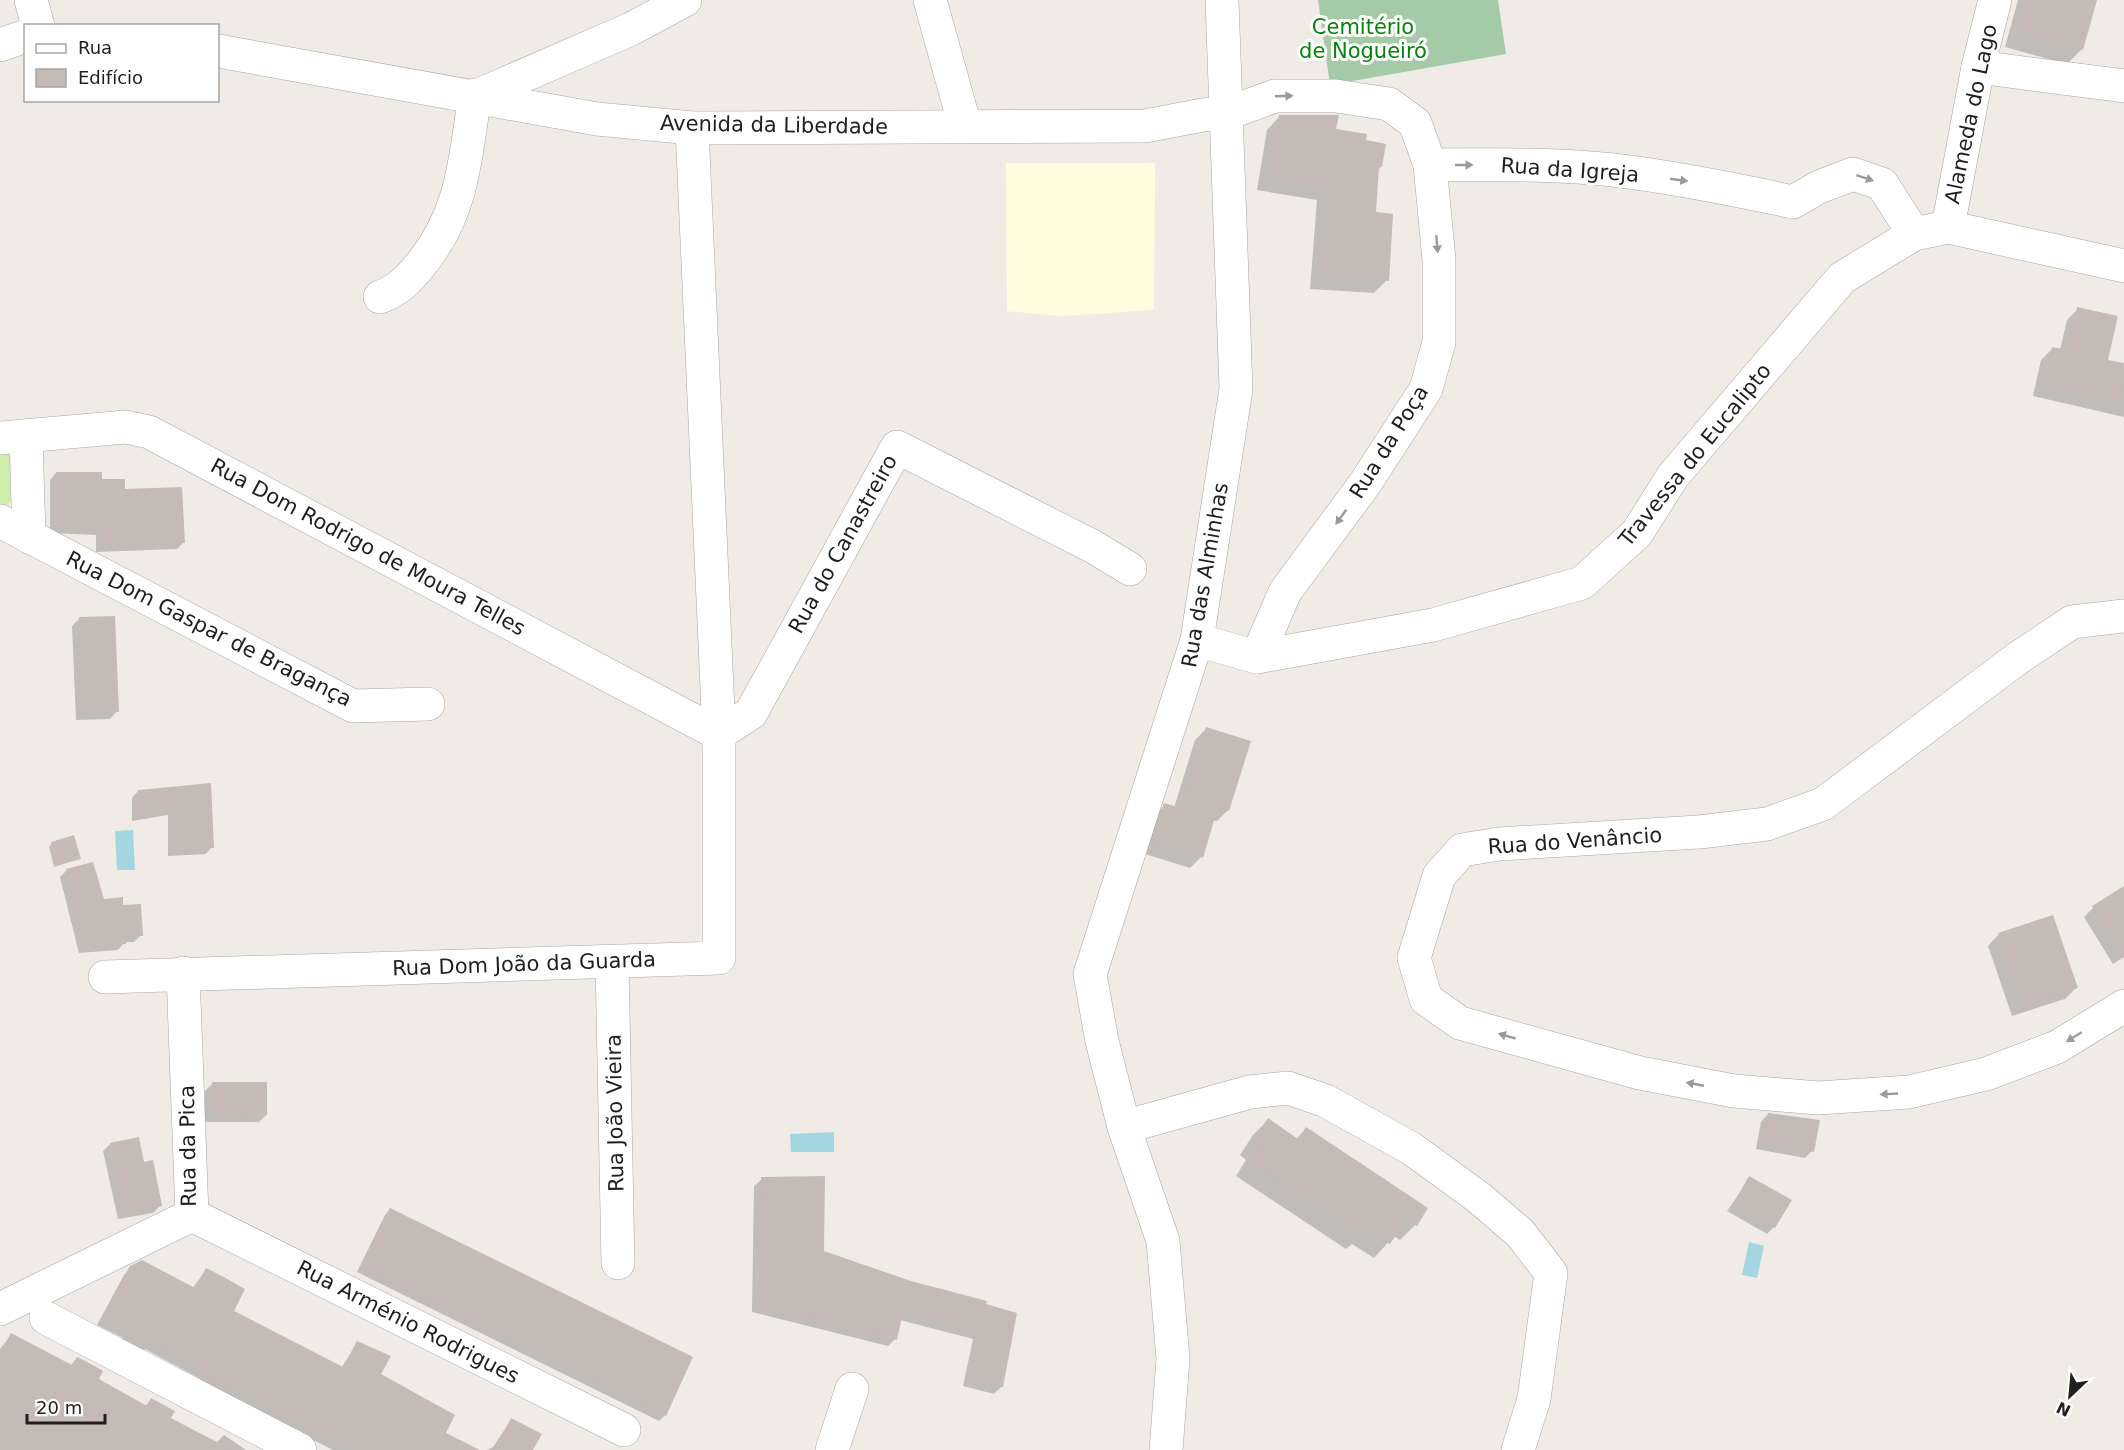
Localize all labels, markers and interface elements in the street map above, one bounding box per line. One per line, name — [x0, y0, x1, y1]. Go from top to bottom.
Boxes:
park label: Cemitério de Nogueiró — [1299, 15, 1427, 63]
street label: Alameda do Lago — [1940, 22, 2002, 206]
legend — [24, 24, 219, 102]
text: Rua — [78, 37, 112, 58]
text: Edifício — [78, 67, 143, 88]
one-way arrow — [1274, 91, 1293, 101]
street label: Avenida da Liberdade — [660, 111, 888, 139]
street label: Rua da Igreja — [1500, 153, 1640, 187]
one-way arrow — [1454, 160, 1473, 170]
one-way arrow — [1856, 174, 1874, 183]
one-way arrow — [1669, 175, 1688, 184]
one-way arrow — [1432, 235, 1442, 254]
street label: Travessa do Eucalipto — [1613, 359, 1776, 552]
street label: Rua da Poça — [1345, 381, 1433, 503]
street label: Rua do Canastreiro — [784, 451, 902, 637]
street label: Rua Dom Rodrigo de Moura Telles — [207, 454, 529, 640]
street label: Rua das Alminhas — [1177, 481, 1233, 669]
one-way arrow — [1335, 508, 1347, 524]
street label: Rua Dom Gaspar de Bragança — [62, 546, 356, 712]
street label: Rua do Venâncio — [1487, 823, 1663, 859]
street label: Rua Dom João da Guarda — [392, 947, 656, 981]
one-way arrow — [1498, 1030, 1516, 1040]
one-way arrow — [2066, 1031, 2082, 1042]
street label: Rua João Vieira — [602, 1034, 628, 1192]
one-way arrow — [1686, 1079, 1705, 1088]
street label: Rua da Pica — [175, 1085, 201, 1207]
one-way arrow — [1880, 1089, 1899, 1098]
street label: Rua Arménio Rodrigues — [293, 1255, 523, 1389]
north arrow — [2040, 1366, 2100, 1426]
scale bar — [27, 1387, 105, 1425]
text: 20 m — [36, 1397, 82, 1418]
text: N — [2053, 1398, 2074, 1421]

